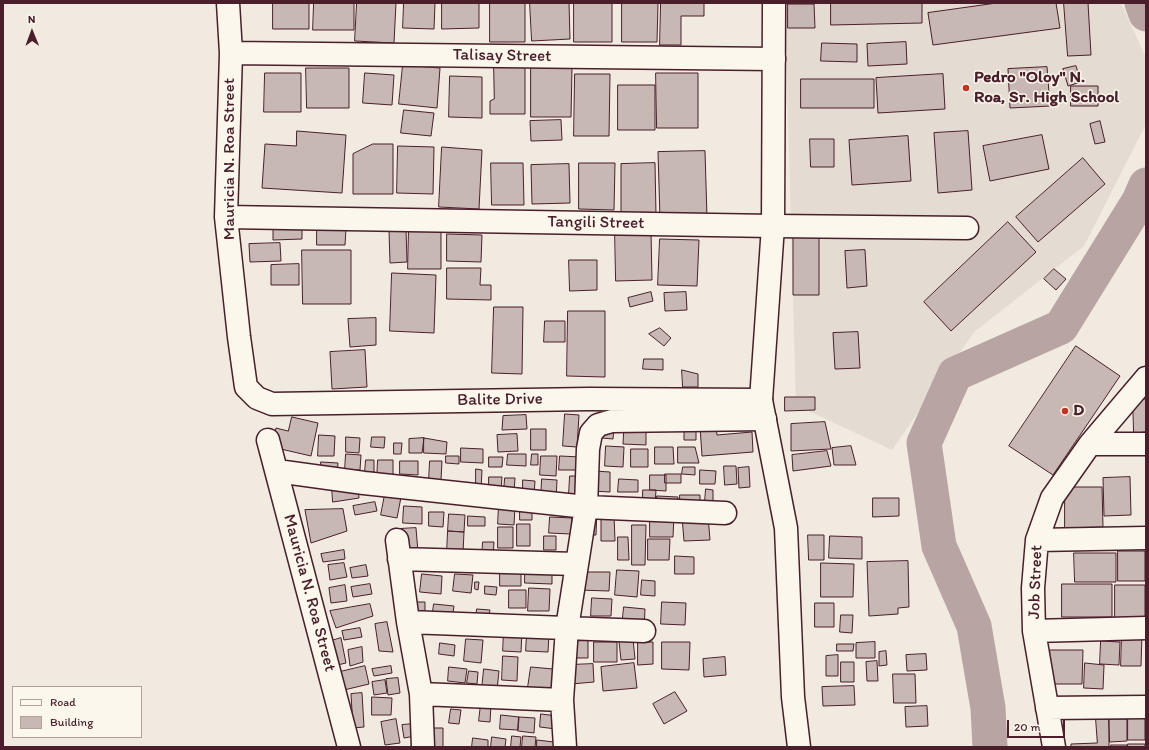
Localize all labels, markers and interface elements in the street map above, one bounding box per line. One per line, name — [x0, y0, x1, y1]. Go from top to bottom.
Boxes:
north arrow — [12, 12, 52, 52]
text: N — [28, 13, 36, 26]
street label: Talisay Street — [452, 45, 552, 67]
place label: Pedro "Oloy" N. Roa, Sr. High School — [974, 68, 1119, 108]
street label: Mauricia N. Roa Street — [220, 78, 240, 240]
marker: Pedro "Oloy" N. Roa, Sr. High School — [961, 83, 971, 93]
street label: Tangili Street — [547, 212, 645, 234]
street label: Balite Drive — [457, 389, 543, 411]
place label: D — [1073, 401, 1084, 421]
marker: D — [1060, 406, 1070, 416]
street label: Mauricia N. Roa Street — [278, 512, 340, 674]
street label: Job Street — [1025, 545, 1047, 619]
legend — [12, 686, 142, 738]
text: Road — [50, 695, 76, 709]
scale bar — [1009, 712, 1067, 738]
text: Building — [50, 715, 93, 729]
text: 20 m — [1014, 720, 1041, 734]

